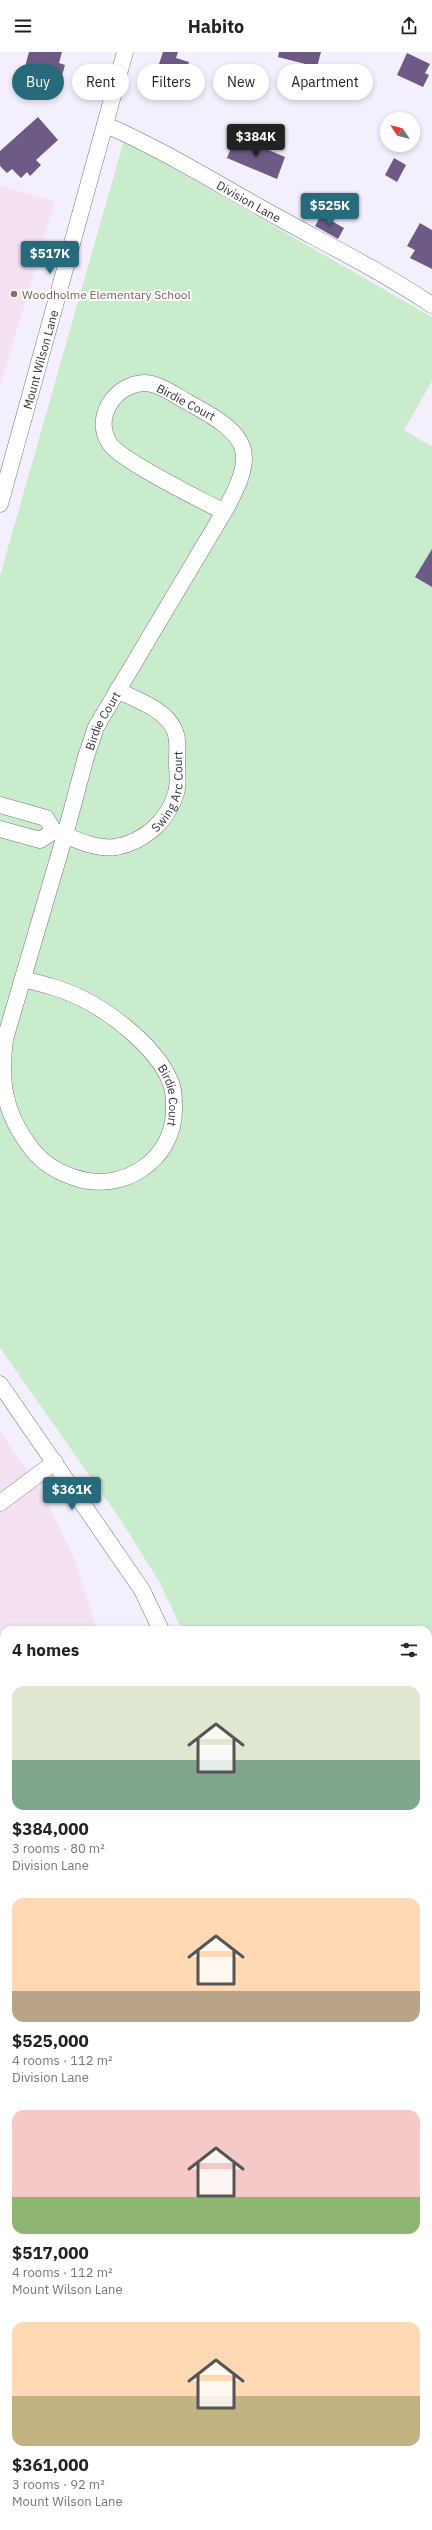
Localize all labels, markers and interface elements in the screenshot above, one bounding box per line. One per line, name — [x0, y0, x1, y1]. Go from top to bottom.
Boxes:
icon: menu — [12, 15, 34, 37]
text: Habito — [188, 15, 244, 38]
icon: share — [398, 15, 420, 37]
chip: Buy — [12, 64, 64, 100]
chip: Rent — [72, 64, 129, 100]
chip: Filters — [137, 64, 205, 100]
chip: New — [213, 64, 269, 100]
chip: Apartment — [277, 64, 373, 100]
north arrow — [380, 112, 420, 152]
map controls — [380, 112, 420, 152]
pin: $384K — [228, 124, 284, 158]
text: $384K — [236, 128, 276, 145]
street label: Division Lane — [214, 177, 284, 225]
pin: $525K — [302, 193, 358, 227]
text: $525K — [310, 197, 350, 214]
pin: $517K — [22, 241, 78, 275]
text: $517K — [30, 245, 70, 262]
place label: Woodholme Elementary School — [22, 287, 191, 302]
marker: Woodholme Elementary School — [9, 289, 19, 299]
street label: Mount Wilson Lane — [19, 308, 61, 411]
street label: Birdie Court — [154, 380, 218, 424]
street label: Birdie Court — [81, 688, 123, 752]
street label: Swing Arc Court — [148, 751, 185, 835]
street label: Birdie Court — [155, 1061, 182, 1128]
pin: $361K — [44, 1477, 100, 1511]
text: $361K — [52, 1481, 92, 1498]
text: 4 homes — [12, 1639, 79, 1661]
icon: filters — [398, 1639, 420, 1661]
icon: home — [180, 1712, 252, 1784]
text: $384,000 — [12, 1818, 89, 1840]
text: 3 rooms · 80 m² — [12, 1840, 105, 1857]
text: Division Lane — [12, 1857, 89, 1874]
icon: home — [180, 1924, 252, 1996]
text: $525,000 — [12, 2030, 89, 2052]
text: 4 rooms · 112 m² — [12, 2052, 113, 2069]
text: Division Lane — [12, 2069, 89, 2086]
icon: home — [180, 2136, 252, 2208]
text: $517,000 — [12, 2242, 89, 2264]
text: 4 rooms · 112 m² — [12, 2264, 113, 2281]
text: Mount Wilson Lane — [12, 2281, 123, 2298]
icon: home — [180, 2348, 252, 2420]
text: $361,000 — [12, 2454, 89, 2476]
text: 3 rooms · 92 m² — [12, 2476, 105, 2493]
text: Mount Wilson Lane — [12, 2493, 123, 2510]

